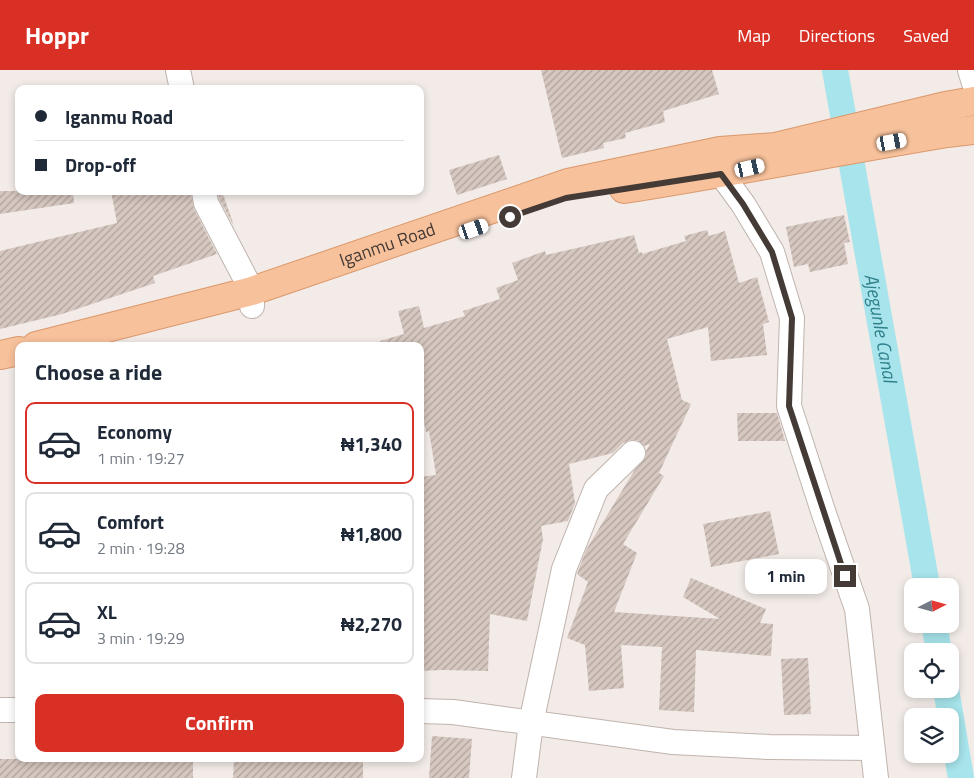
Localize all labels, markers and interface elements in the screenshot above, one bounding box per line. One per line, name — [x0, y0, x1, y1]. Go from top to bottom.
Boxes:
text: Hoppr — [25, 17, 89, 53]
text: Map — [737, 22, 771, 49]
text: Directions — [799, 22, 875, 49]
text: Saved — [903, 22, 949, 49]
text: Iganmu Road — [65, 102, 173, 131]
car — [875, 132, 908, 152]
text: Drop-off — [65, 150, 136, 179]
car — [733, 157, 766, 179]
route start — [499, 206, 521, 228]
street label: Iganmu Road — [336, 215, 439, 273]
car — [457, 217, 490, 241]
water label: Ajegunle Canal — [858, 271, 906, 386]
text: Choose a ride — [35, 355, 162, 389]
text: Economy — [97, 417, 172, 446]
icon: car — [37, 421, 82, 466]
text: ₦1,340 — [341, 429, 402, 458]
text: 1 min · 19:27 — [97, 446, 185, 470]
text: Comfort — [97, 507, 164, 536]
icon: car — [37, 511, 82, 556]
text: ₦1,800 — [341, 519, 402, 548]
text: 2 min · 19:28 — [97, 536, 185, 560]
callout: 1 min — [745, 558, 828, 594]
text: 1 min — [767, 564, 805, 588]
route end — [834, 565, 856, 587]
north arrow — [904, 578, 959, 632]
map controls — [904, 578, 959, 763]
text: XL — [97, 597, 117, 626]
icon: car — [37, 601, 82, 646]
text: ₦2,270 — [341, 609, 402, 638]
text: 3 min · 19:29 — [97, 626, 185, 650]
button: locate — [904, 643, 959, 698]
button: Confirm — [35, 694, 404, 752]
button: layers — [904, 708, 959, 763]

